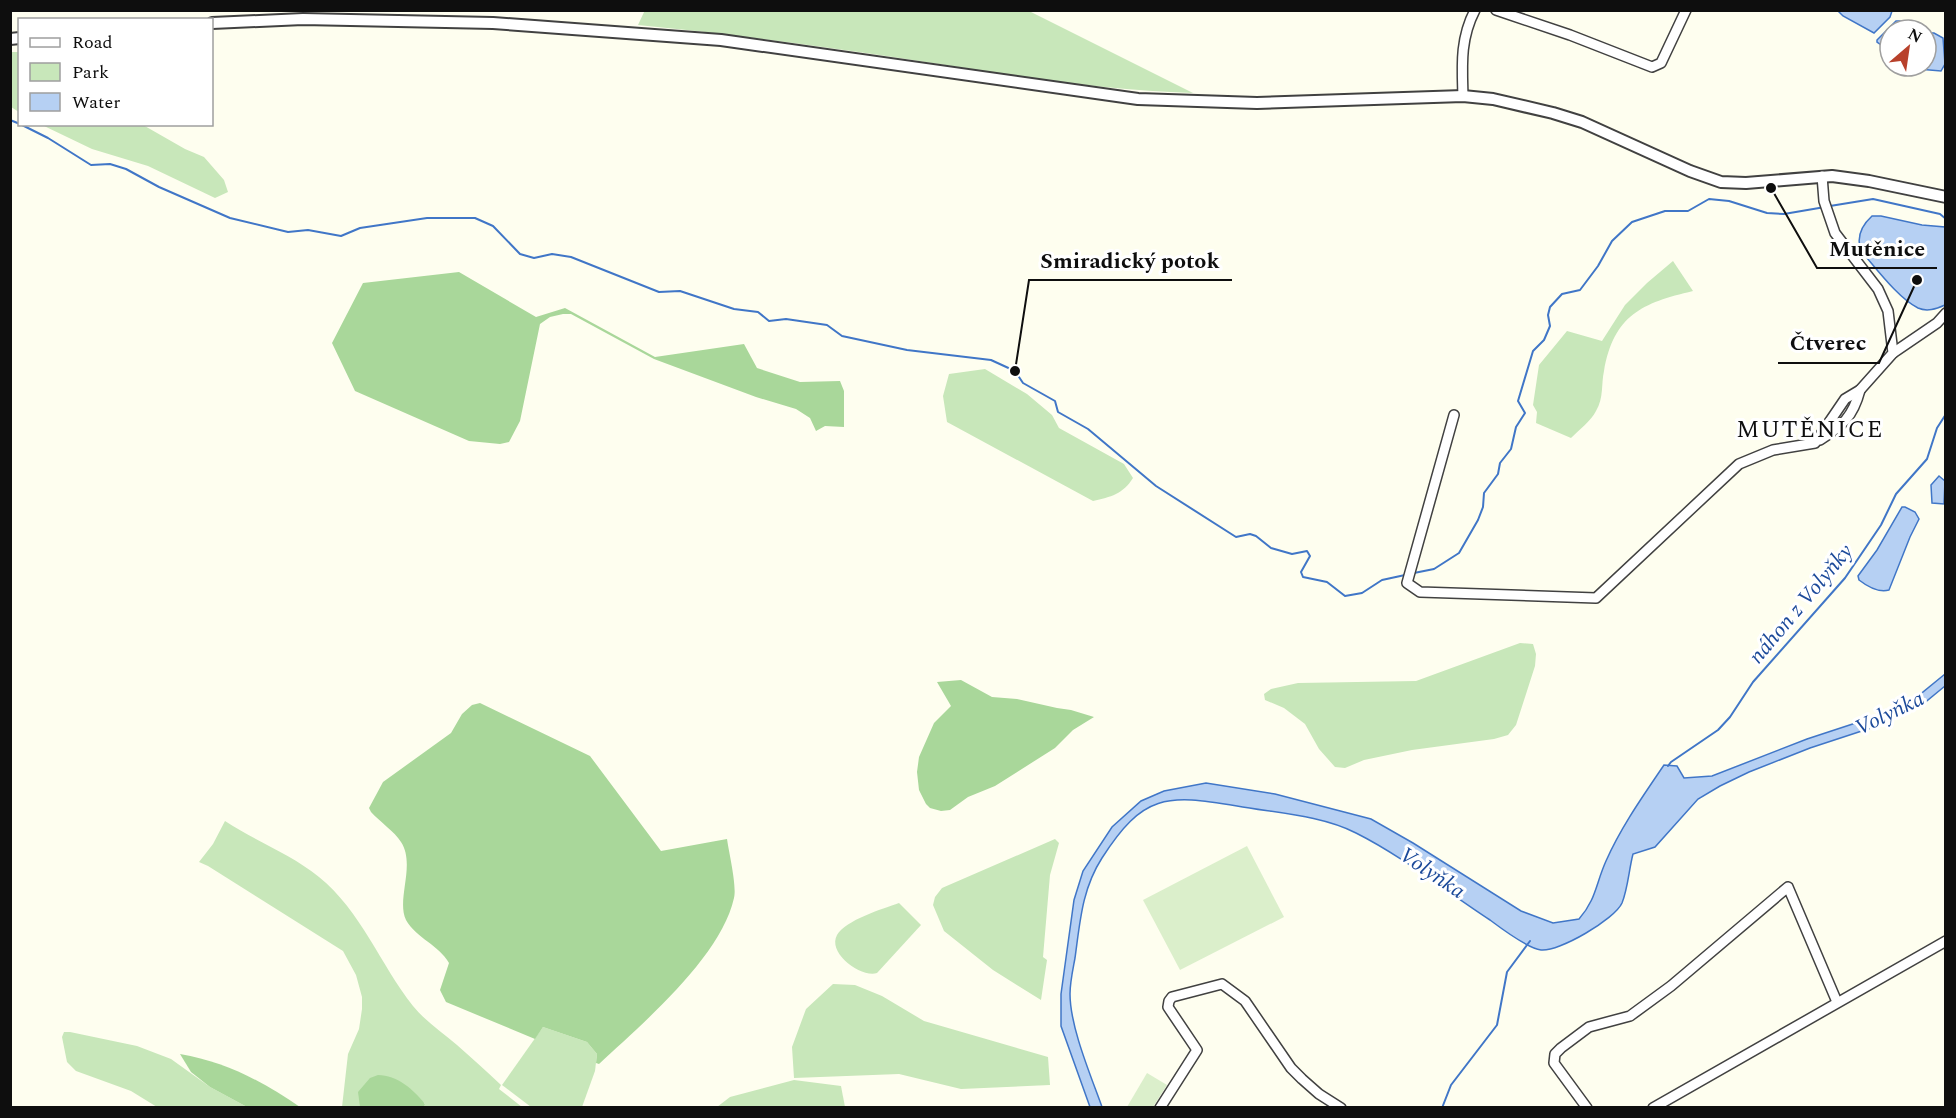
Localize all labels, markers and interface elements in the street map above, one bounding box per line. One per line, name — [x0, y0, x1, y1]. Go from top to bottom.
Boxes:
legend — [18, 18, 213, 126]
north arrow — [1878, 18, 1938, 78]
text: N — [1903, 22, 1926, 49]
text: Road — [72, 29, 113, 56]
text: Park — [72, 59, 109, 86]
text: Water — [72, 89, 120, 116]
callout: Mutěnice — [1817, 228, 1937, 268]
text: Mutěnice — [1829, 233, 1925, 266]
callout: Smiradický potok — [1029, 240, 1232, 280]
text: Smiradický potok — [1040, 245, 1220, 278]
callout: Čtverec — [1778, 323, 1879, 363]
text: Čtverec — [1790, 327, 1866, 360]
district label: MUTĚNICE — [1736, 412, 1884, 448]
water label: náhon z Volyňky — [1741, 537, 1861, 671]
water label: Volyňka — [1849, 682, 1930, 744]
water label: Volyňka — [1392, 839, 1472, 907]

